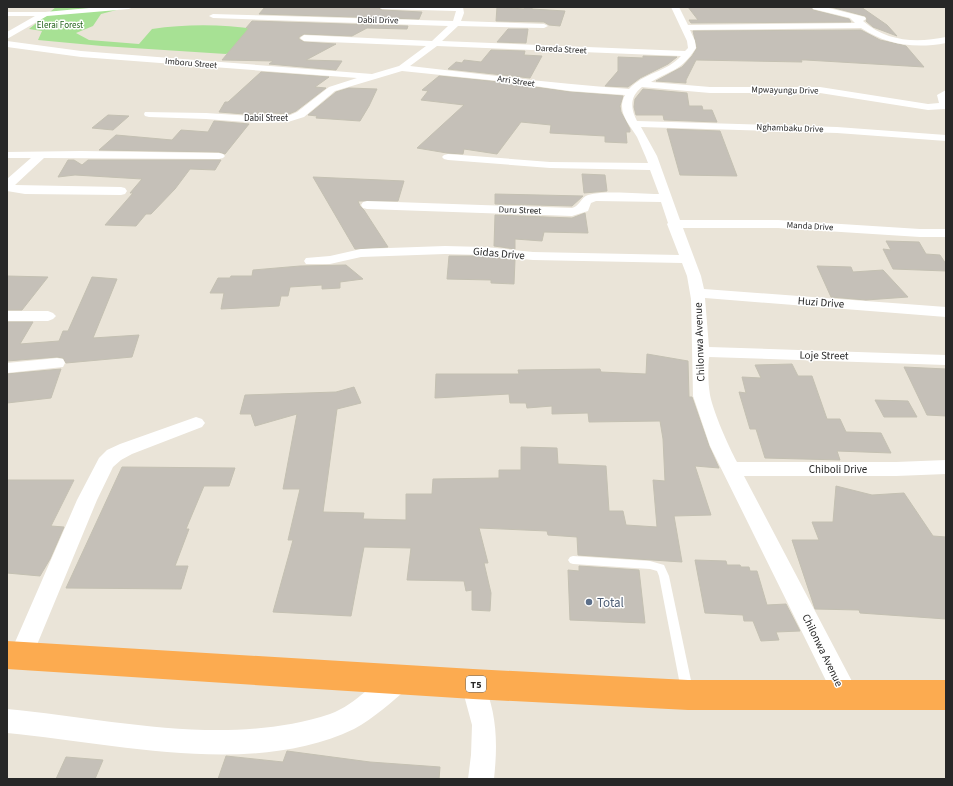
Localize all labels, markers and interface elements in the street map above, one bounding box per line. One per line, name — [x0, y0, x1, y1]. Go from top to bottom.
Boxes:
street label: Dabil Drive — [357, 14, 399, 27]
park label: Elerai Forest — [37, 19, 83, 32]
street label: Dareda Street — [535, 42, 587, 57]
street label: Imboru Street — [164, 55, 217, 72]
street label: Arri Street — [496, 72, 536, 91]
street label: Mpwayungu Drive — [751, 83, 819, 98]
street label: Dabil Street — [244, 112, 288, 125]
street label: Nghambaku Drive — [756, 121, 824, 136]
street label: Duru Street — [498, 203, 542, 218]
street label: Manda Drive — [786, 219, 834, 234]
street label: Gidas Drive — [473, 244, 526, 263]
street label: Huzi Drive — [797, 293, 845, 312]
street label: Chilonwa Avenue — [691, 302, 708, 382]
street label: Loje Street — [799, 348, 849, 363]
street label: Chiboli Drive — [809, 462, 868, 477]
place label: Total — [597, 594, 624, 612]
marker: Total — [584, 597, 594, 607]
street label: Chilonwa Avenue — [798, 611, 847, 690]
road number: T5 — [466, 676, 486, 692]

